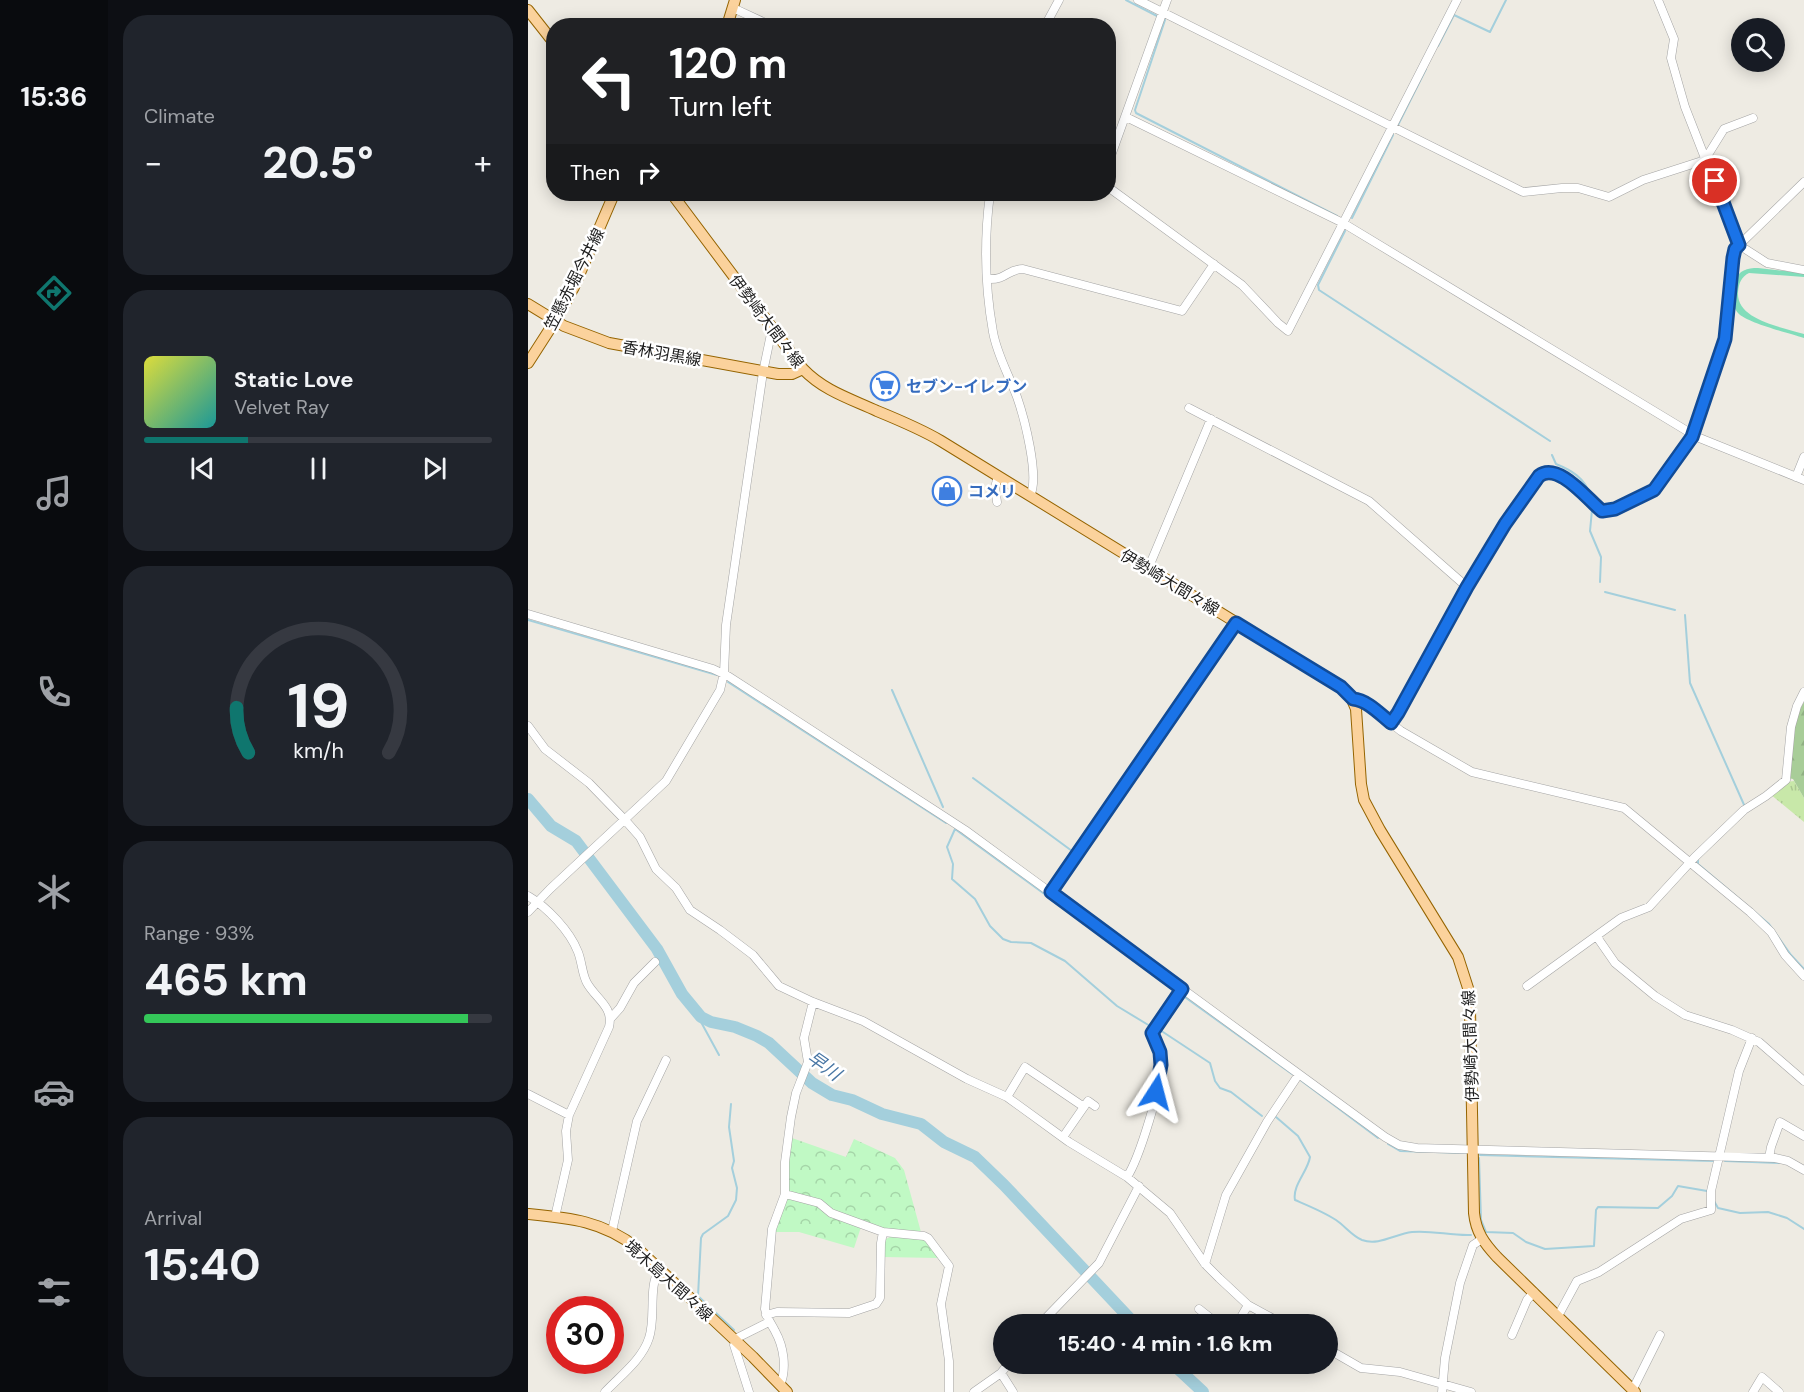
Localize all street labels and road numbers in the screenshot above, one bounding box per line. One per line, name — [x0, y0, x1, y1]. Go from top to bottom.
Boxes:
street label: 笠懸赤堀今井線 — [540, 225, 609, 334]
street label: 伊勢崎大間々線 — [725, 270, 809, 372]
street label: 香林羽黒線 — [621, 336, 703, 371]
street label: 伊勢崎大間々線 — [1116, 545, 1223, 620]
street label: 伊勢崎大間々線 — [1458, 990, 1483, 1102]
street label: 境木島大間々線 — [620, 1235, 717, 1326]

